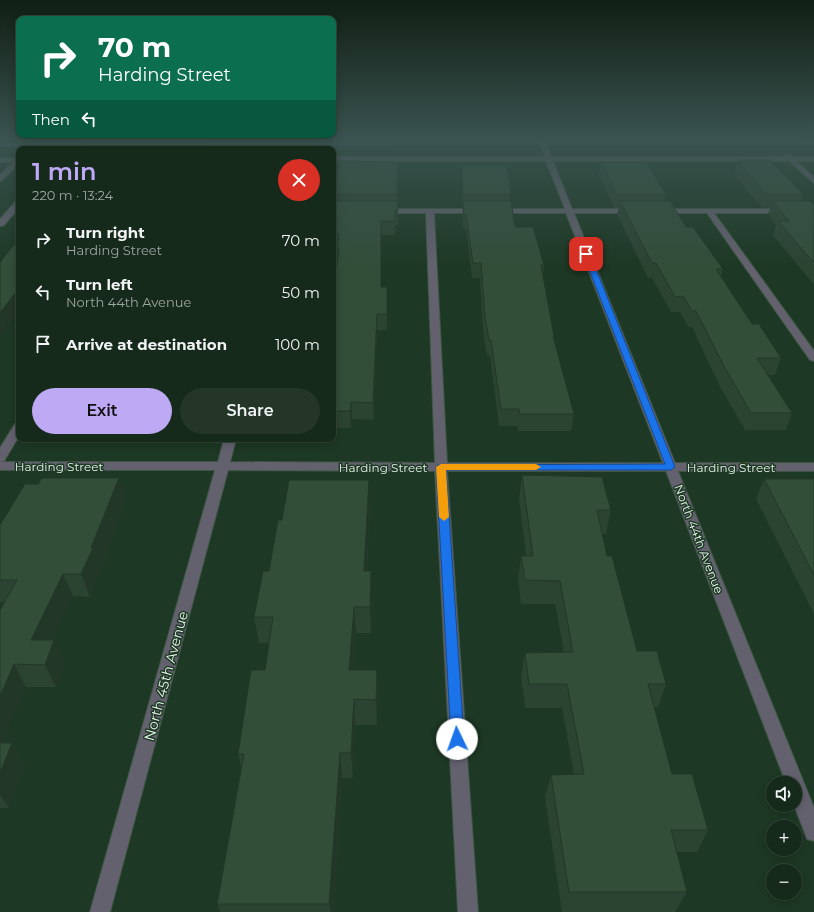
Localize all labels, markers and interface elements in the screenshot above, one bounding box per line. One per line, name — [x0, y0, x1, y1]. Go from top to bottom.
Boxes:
text: 70 m — [98, 30, 171, 64]
icon: right — [32, 32, 84, 84]
text: Harding Street — [98, 64, 231, 86]
icon: left — [78, 108, 100, 130]
text: Then — [32, 110, 70, 129]
text: 1 min — [32, 157, 96, 186]
button: close — [278, 159, 320, 201]
text: 220 m · 13:24 — [32, 187, 113, 203]
text: Turn right — [66, 223, 145, 242]
icon: right — [32, 229, 54, 251]
text: 70 m — [282, 231, 320, 250]
pin — [569, 237, 603, 271]
text: Harding Street — [66, 242, 162, 258]
icon: arrive — [575, 243, 597, 265]
text: Turn left — [66, 275, 133, 294]
icon: left — [32, 281, 54, 303]
text: 50 m — [282, 283, 320, 302]
text: North 44th Avenue — [66, 294, 191, 310]
icon: arrive — [32, 333, 54, 355]
text: Arrive at destination — [66, 335, 227, 354]
text: 100 m — [275, 335, 320, 354]
button: Exit — [32, 388, 172, 434]
button: Share — [180, 388, 320, 434]
street label: Harding Street — [15, 459, 103, 474]
street label: Harding Street — [339, 460, 427, 475]
street label: Harding Street — [687, 460, 775, 475]
street label: North 44th Avenue — [671, 482, 727, 596]
street label: North 45th Avenue — [140, 609, 192, 743]
position arrow — [436, 718, 478, 760]
map controls — [766, 776, 802, 900]
button: sound — [766, 776, 802, 812]
button: + — [766, 820, 802, 856]
button: − — [766, 864, 802, 900]

